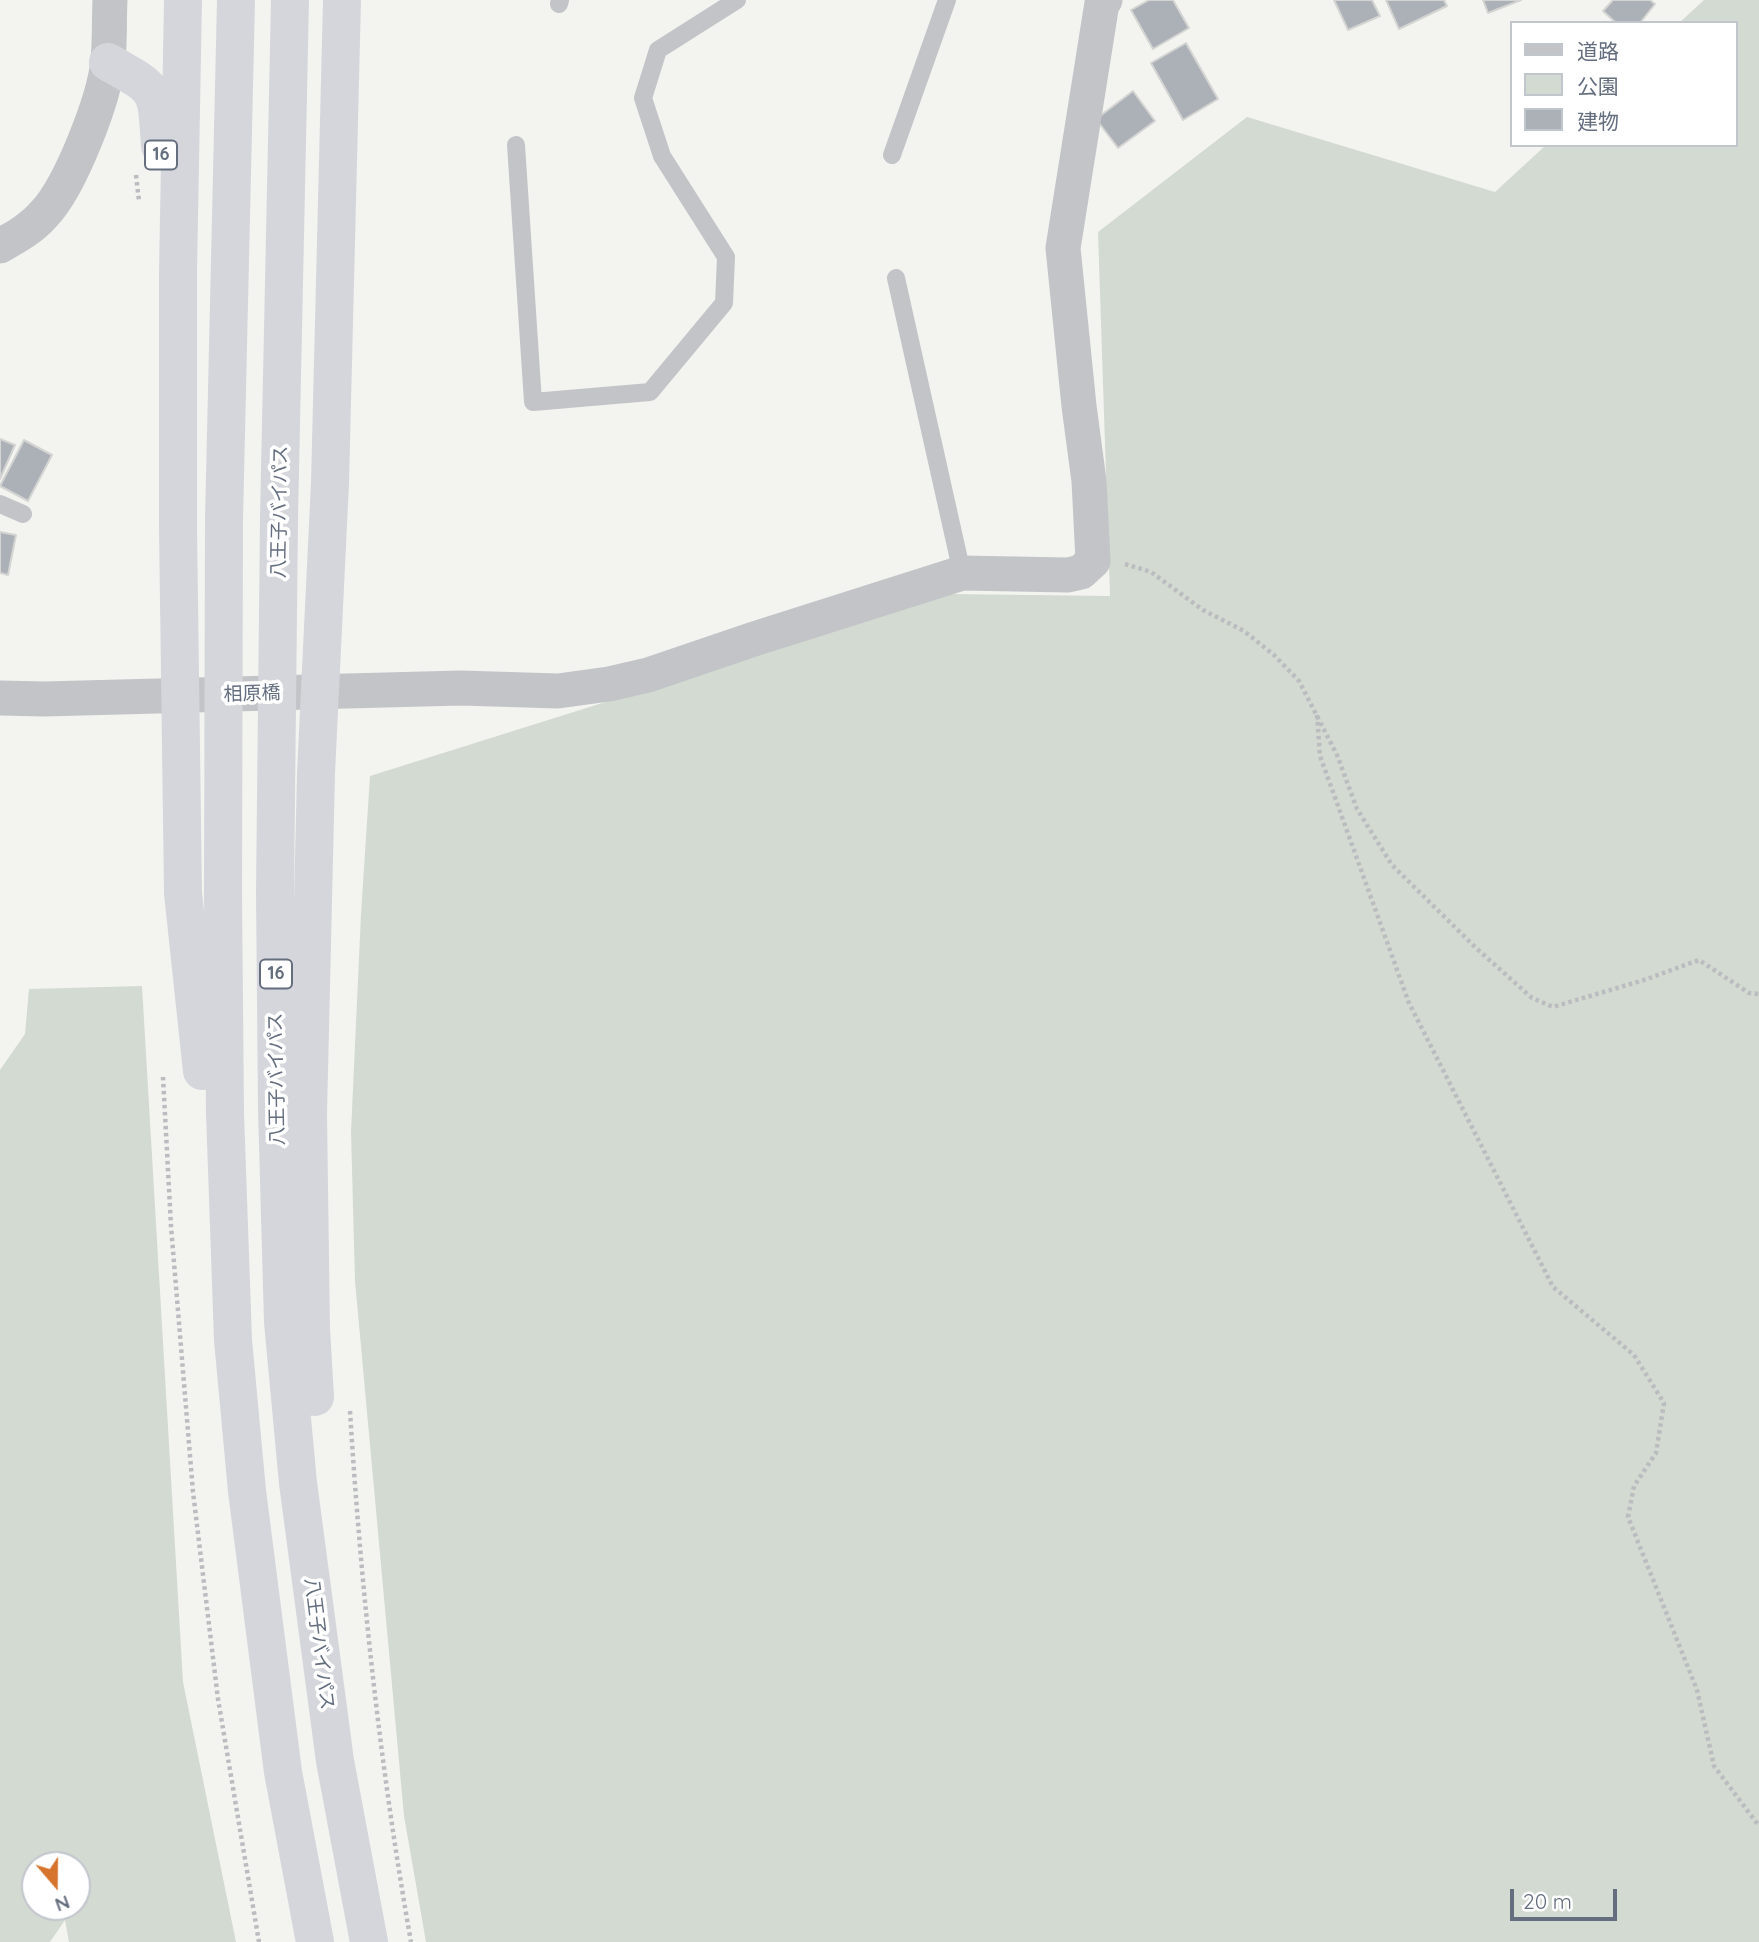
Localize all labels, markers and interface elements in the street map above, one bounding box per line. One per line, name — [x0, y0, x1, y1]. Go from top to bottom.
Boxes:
legend — [1510, 21, 1738, 147]
text: 道路 — [1577, 38, 1619, 64]
text: 公園 — [1577, 73, 1619, 99]
text: 建物 — [1577, 108, 1619, 134]
road number: 16 — [145, 140, 177, 170]
street label: 八王子バイパス — [267, 445, 293, 579]
street label: 相原橋 — [223, 682, 281, 706]
road number: 16 — [260, 959, 292, 988]
street label: 八王子バイパス — [264, 1012, 290, 1146]
street label: 八王子バイパス — [300, 1577, 338, 1711]
north arrow — [21, 1851, 91, 1921]
scale bar — [1514, 1876, 1621, 1920]
text: 20 m — [1523, 1888, 1572, 1914]
text: N — [52, 1890, 73, 1918]

